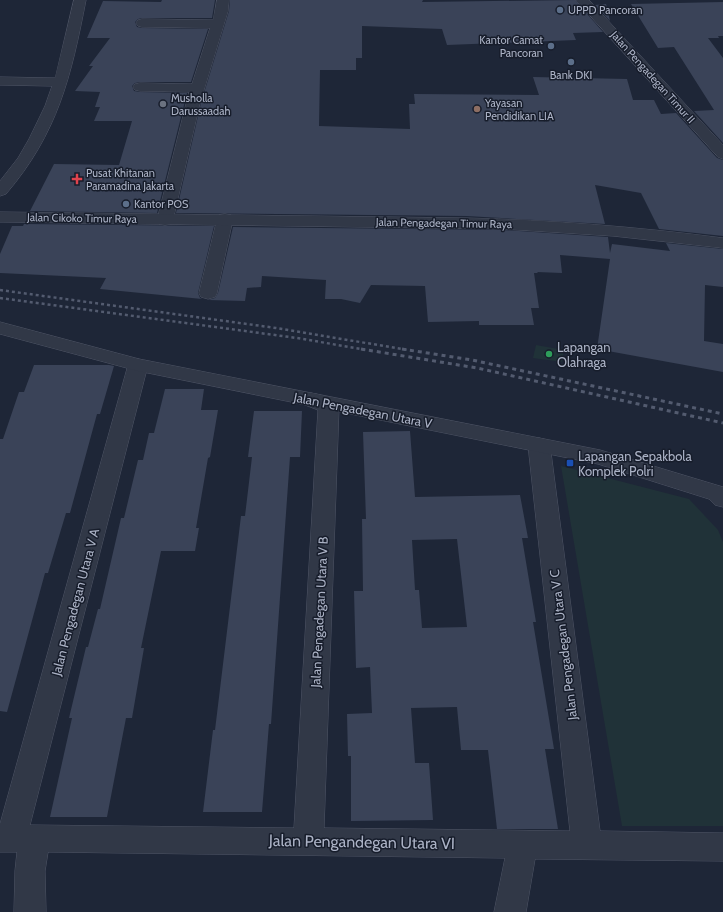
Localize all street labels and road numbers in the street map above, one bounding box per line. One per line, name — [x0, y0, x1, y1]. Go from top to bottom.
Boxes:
street label: Jalan Pengadegan Timur II — [607, 27, 698, 126]
street label: Jalan Cikoko Timur Raya — [26, 210, 138, 226]
street label: Jalan Pengadegan Timur Raya — [375, 215, 513, 231]
street label: Jalan Pengadegan Utara V — [291, 389, 434, 431]
street label: Jalan Pengadegan Utara V A — [47, 527, 102, 678]
street label: Jalan Pengadegan Utara V B — [307, 536, 331, 689]
street label: Jalan Pengadegan Utara V C — [546, 569, 580, 722]
street label: Jalan Pengandegan Utara VI — [268, 831, 455, 853]

